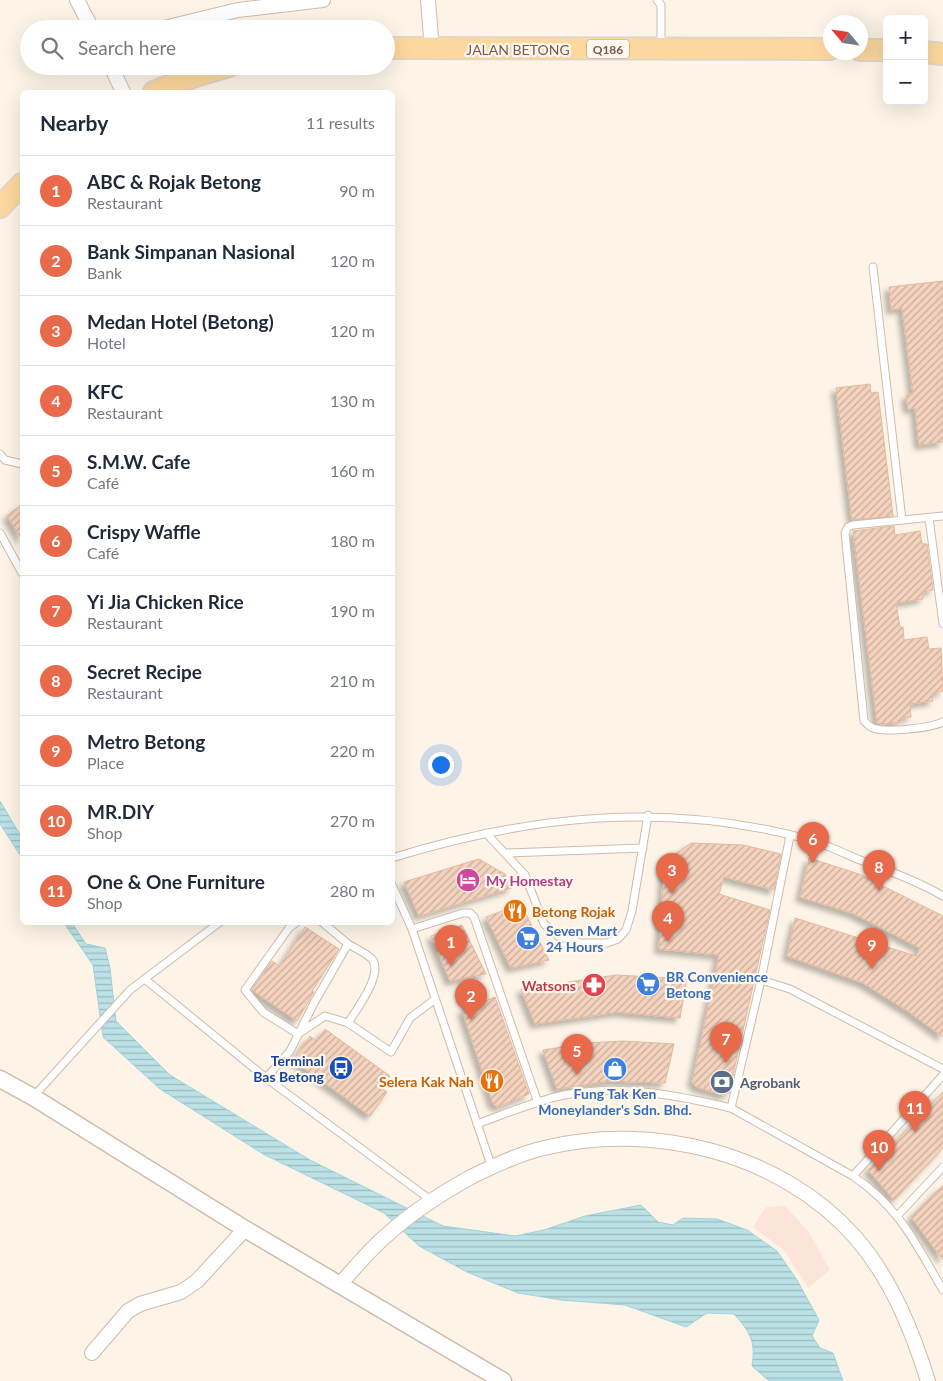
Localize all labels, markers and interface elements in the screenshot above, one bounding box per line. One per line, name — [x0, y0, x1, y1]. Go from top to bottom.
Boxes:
north arrow — [823, 15, 868, 60]
map controls — [883, 15, 928, 105]
button: + — [883, 15, 928, 60]
search box — [20, 20, 395, 75]
icon: search — [38, 34, 66, 62]
text: Search here — [78, 36, 176, 59]
road number: Q186 — [587, 40, 629, 59]
street label: JALAN BETONG — [466, 41, 570, 58]
button: − — [883, 60, 928, 105]
text: Nearby — [40, 110, 108, 135]
text: 11 results — [306, 113, 375, 132]
text: ABC & Rojak Betong — [87, 170, 261, 193]
text: 1 — [51, 181, 61, 200]
text: 90 m — [339, 181, 375, 200]
text: Restaurant — [87, 193, 163, 212]
text: Bank Simpanan Nasional — [87, 240, 295, 263]
text: 2 — [51, 251, 61, 270]
text: 120 m — [330, 251, 375, 270]
text: Bank — [87, 263, 122, 282]
text: Medan Hotel (Betong) — [87, 310, 274, 333]
text: 3 — [51, 321, 61, 340]
text: 120 m — [330, 321, 375, 340]
text: Hotel — [87, 333, 126, 352]
text: KFC — [87, 380, 123, 403]
text: 4 — [51, 391, 61, 410]
text: 130 m — [330, 391, 375, 410]
text: Restaurant — [87, 403, 163, 422]
text: S.M.W. Cafe — [87, 450, 190, 473]
text: 5 — [51, 461, 61, 480]
text: 160 m — [330, 461, 375, 480]
text: Café — [87, 473, 119, 492]
text: Crispy Waffle — [87, 520, 201, 543]
text: 6 — [51, 531, 61, 550]
text: 180 m — [330, 531, 375, 550]
text: Café — [87, 543, 119, 562]
text: Yi Jia Chicken Rice — [87, 590, 244, 613]
text: 7 — [51, 601, 61, 620]
text: 190 m — [330, 601, 375, 620]
text: Restaurant — [87, 613, 163, 632]
text: Secret Recipe — [87, 660, 202, 683]
text: 8 — [51, 671, 61, 690]
text: 210 m — [330, 671, 375, 690]
text: Restaurant — [87, 683, 163, 702]
text: Metro Betong — [87, 730, 205, 753]
text: 9 — [51, 741, 61, 760]
text: 220 m — [330, 741, 375, 760]
your location — [428, 752, 454, 778]
text: Place — [87, 753, 124, 772]
text: MR.DIY — [87, 800, 154, 823]
text: 10 — [47, 811, 65, 830]
text: 270 m — [330, 811, 375, 830]
pin: 6 — [797, 822, 829, 863]
text: Shop — [87, 823, 123, 842]
pin: 8 — [863, 850, 895, 891]
pin: 3 — [656, 853, 688, 894]
hotel icon: My Homestay — [455, 867, 481, 893]
text: One & One Furniture — [87, 870, 265, 893]
place label: My Homestay — [486, 872, 574, 889]
text: 11 — [47, 881, 65, 900]
text: 280 m — [330, 881, 375, 900]
text: Shop — [87, 893, 123, 912]
restaurant icon: Betong Rojak — [502, 898, 528, 924]
pin: 4 — [652, 901, 684, 942]
place label: Betong Rojak — [532, 903, 616, 920]
place label: Seven Mart 24 Hours — [546, 922, 618, 955]
pin: 1 — [435, 925, 467, 966]
supermarket icon: Seven Mart 24 Hours — [515, 925, 541, 951]
pin: 9 — [856, 928, 888, 969]
place label: BR Convenience Betong — [666, 968, 769, 1001]
supermarket icon: BR Convenience Betong — [635, 971, 661, 997]
pharmacy icon: Watsons — [581, 972, 607, 998]
place label: Watsons — [522, 977, 576, 994]
pin: 2 — [455, 979, 487, 1020]
pin: 7 — [710, 1022, 742, 1063]
pin: 5 — [561, 1034, 593, 1075]
place label: Terminal Bas Betong — [253, 1052, 325, 1085]
bus stop icon: Terminal Bas Betong — [328, 1055, 354, 1081]
shop icon: Fung Tak Ken Moneylander's Sdn. Bhd. — [602, 1056, 628, 1082]
restaurant icon: Selera Kak Nah — [479, 1068, 505, 1094]
bank icon: Agrobank — [709, 1069, 735, 1095]
place label: Selera Kak Nah — [379, 1073, 474, 1090]
place label: Agrobank — [739, 1074, 801, 1091]
place label: Fung Tak Ken Moneylander's Sdn. Bhd. — [538, 1085, 692, 1118]
pin: 11 — [899, 1091, 931, 1132]
pin: 10 — [863, 1130, 895, 1171]

